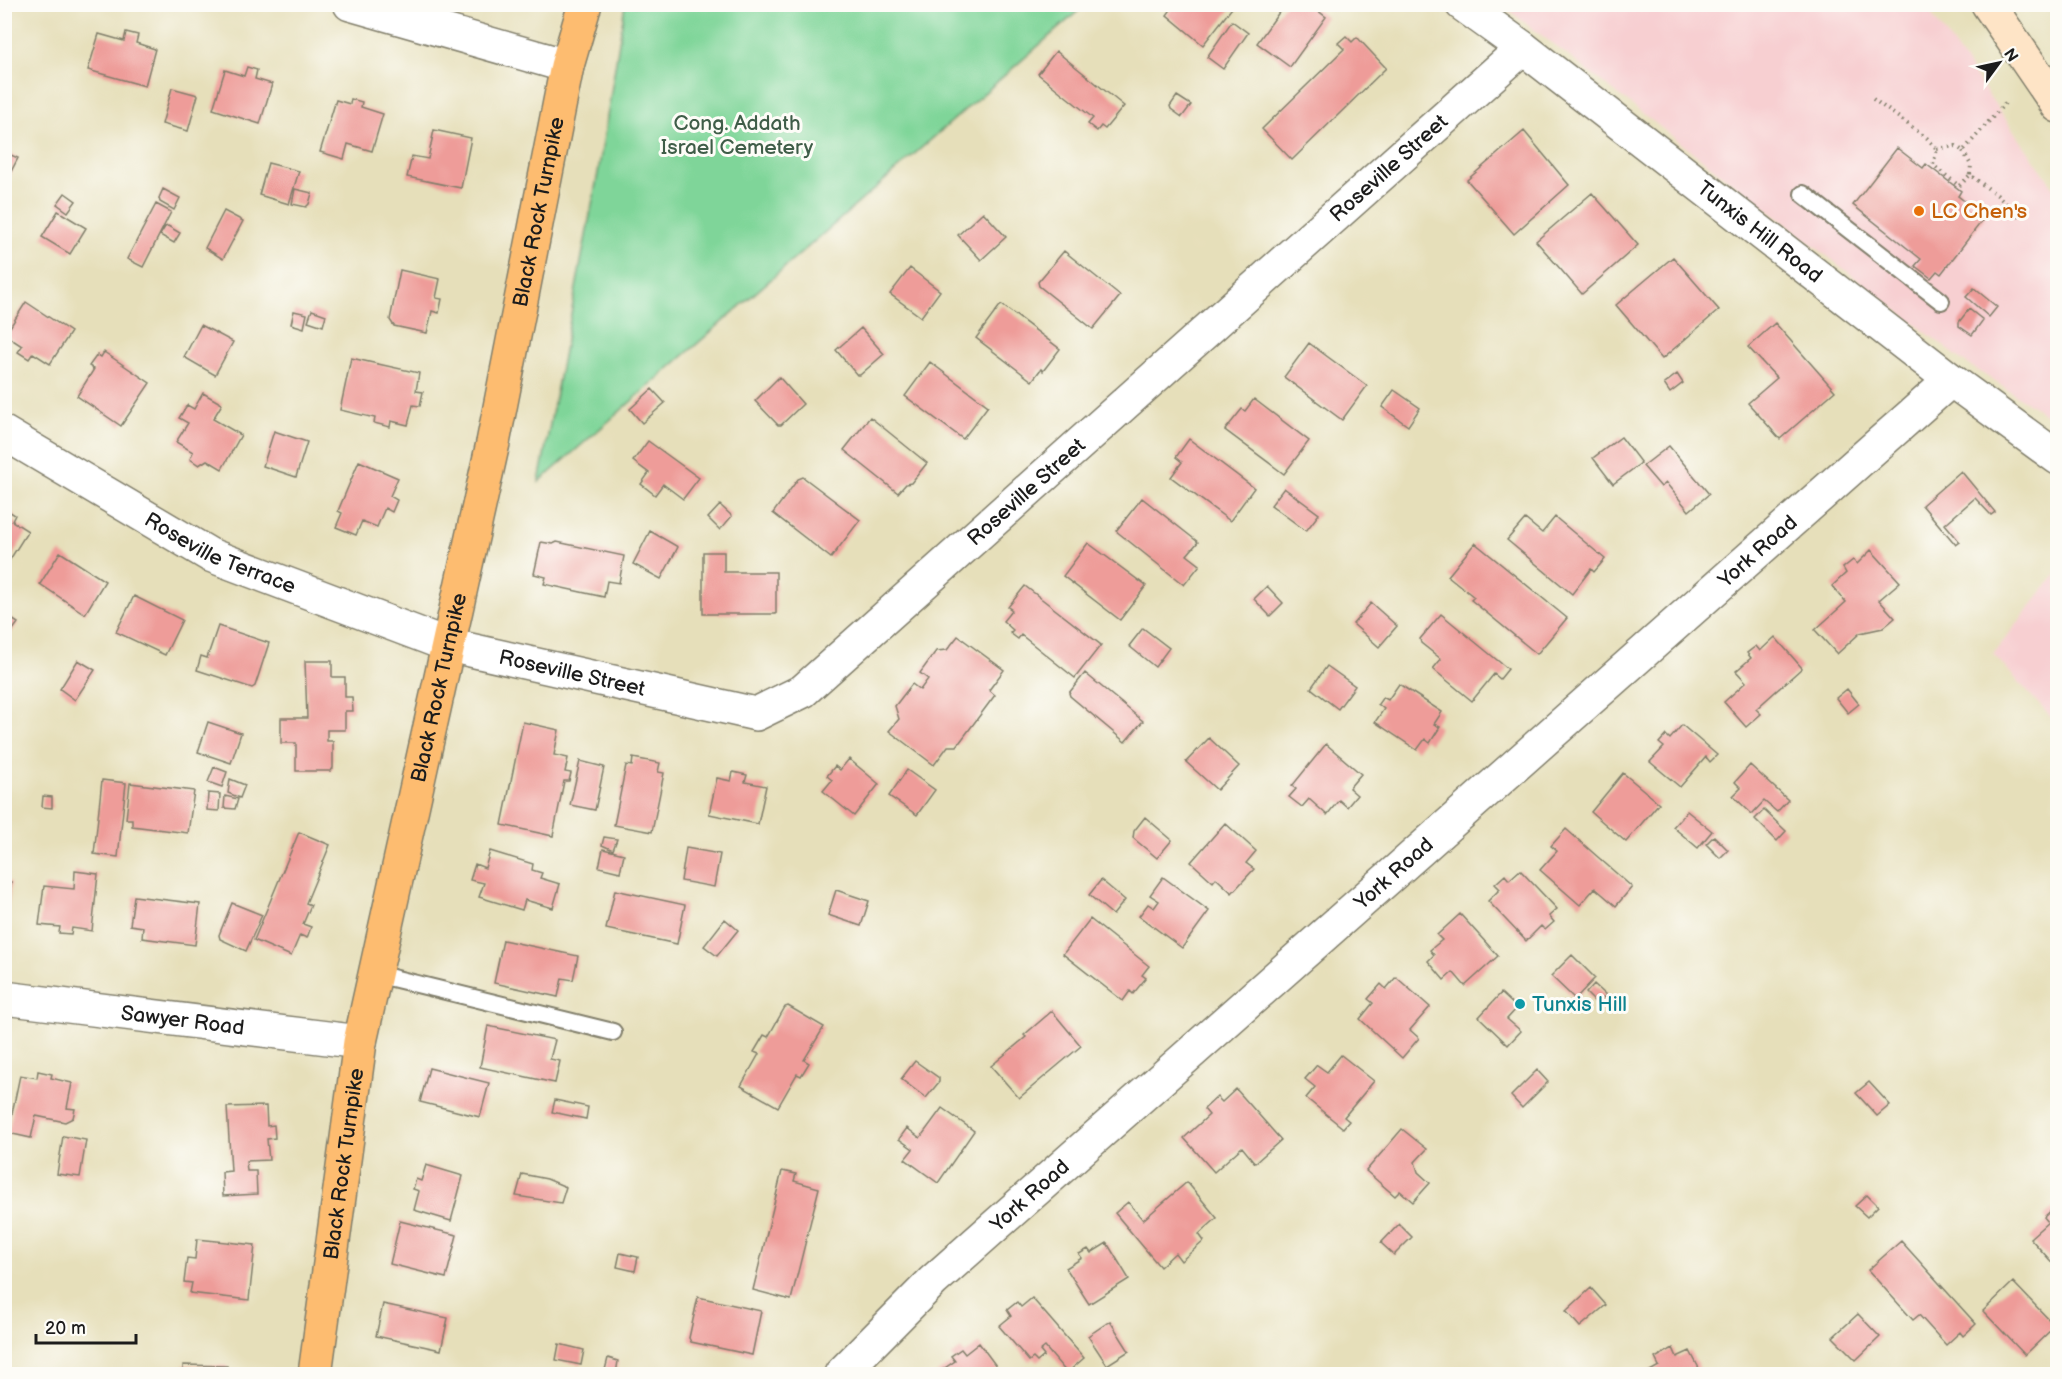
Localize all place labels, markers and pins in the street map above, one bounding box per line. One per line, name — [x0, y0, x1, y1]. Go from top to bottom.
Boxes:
place label: LC Chen's — [1931, 199, 2027, 224]
marker: LC Chen's — [1912, 204, 1926, 218]
place label: Tunxis Hill — [1532, 992, 1627, 1017]
marker: Tunxis Hill — [1513, 997, 1527, 1011]

